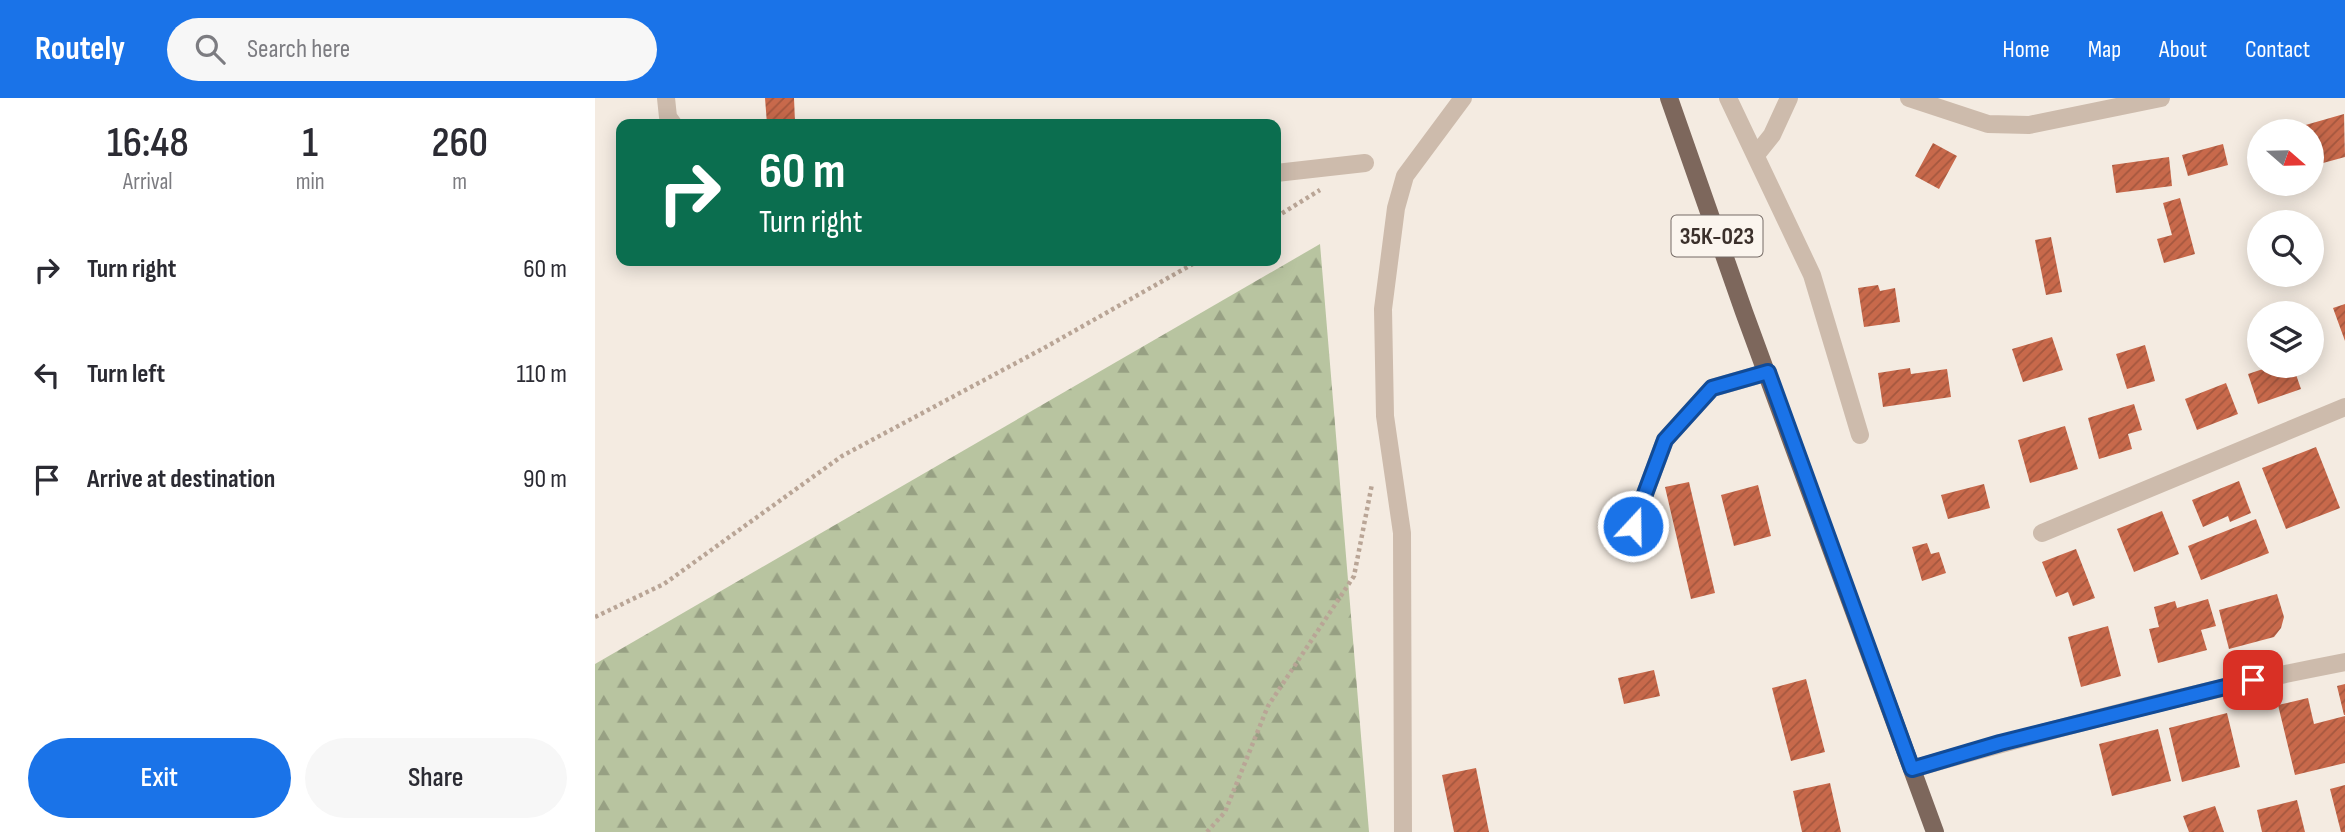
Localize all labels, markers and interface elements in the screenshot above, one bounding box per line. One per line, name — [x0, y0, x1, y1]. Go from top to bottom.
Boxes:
search box — [167, 18, 657, 81]
text: Routely — [35, 29, 125, 69]
icon: search — [191, 30, 229, 68]
text: Search here — [247, 34, 350, 65]
text: Home — [2002, 35, 2050, 64]
text: Map — [2088, 35, 2121, 64]
text: About — [2159, 35, 2207, 64]
text: Contact — [2245, 35, 2310, 64]
text: 16:48 — [107, 118, 189, 169]
text: 1 — [302, 118, 318, 169]
text: 260 — [431, 118, 488, 169]
north arrow — [2247, 119, 2324, 196]
map controls — [2247, 119, 2324, 378]
text: 60 m — [759, 143, 846, 202]
icon: right — [644, 147, 735, 238]
text: Arrival — [123, 168, 173, 196]
text: min — [296, 168, 325, 196]
text: m — [452, 168, 467, 196]
text: Turn right — [759, 203, 863, 242]
button: search — [2247, 210, 2324, 287]
road number: 35К-023 — [1671, 216, 1763, 256]
icon: right — [28, 251, 66, 289]
text: Turn right — [87, 254, 176, 285]
text: 60 m — [523, 254, 567, 285]
button: layers — [2247, 301, 2324, 378]
icon: left — [28, 356, 66, 394]
text: Turn left — [87, 359, 165, 390]
text: 110 m — [516, 359, 567, 390]
icon: arrive — [28, 461, 66, 499]
text: Arrive at destination — [87, 464, 275, 495]
text: 90 m — [523, 464, 567, 495]
position arrow — [1596, 489, 1670, 563]
pin — [2223, 650, 2283, 710]
icon: arrive — [2234, 661, 2272, 699]
button: Exit — [28, 738, 291, 818]
button: Share — [305, 738, 567, 818]

